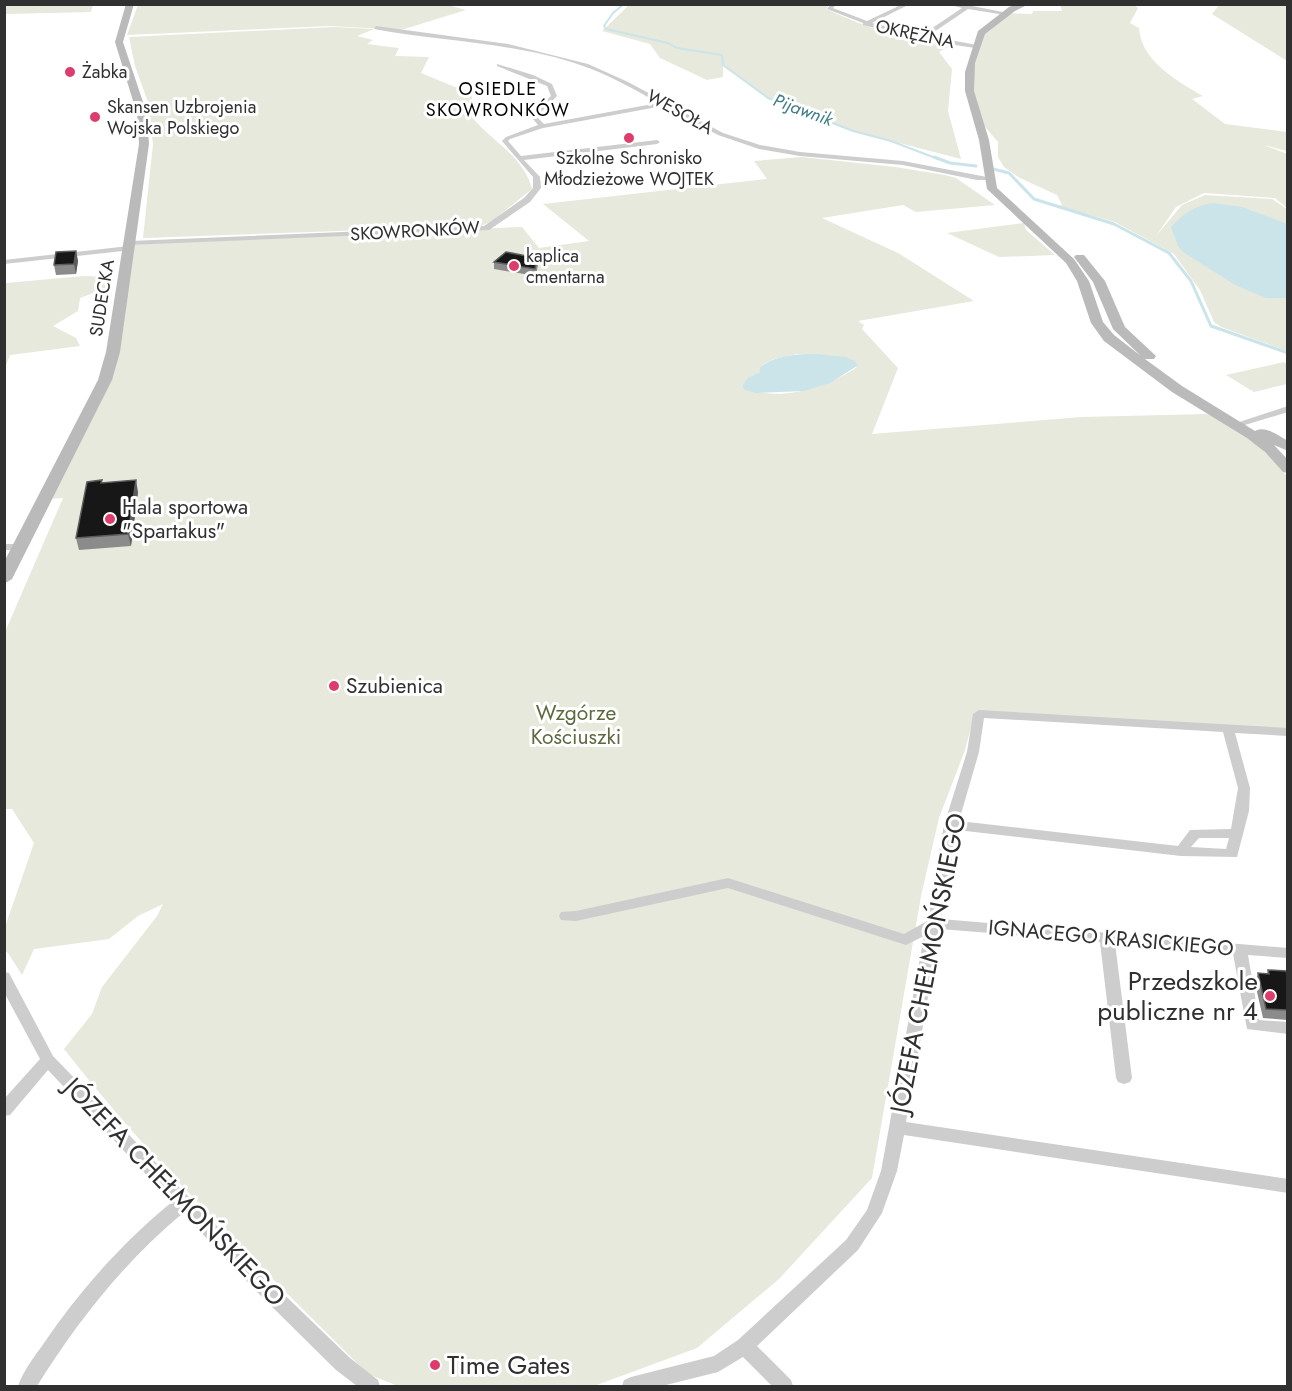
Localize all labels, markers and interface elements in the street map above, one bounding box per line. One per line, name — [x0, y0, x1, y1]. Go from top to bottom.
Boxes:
street label: OKRĘŻNA — [873, 13, 957, 55]
place label: Żabka — [82, 59, 127, 85]
marker: Żabka — [63, 65, 77, 79]
district label: OSIEDLE SKOWRONKÓW — [426, 76, 570, 123]
street label: WESOŁA — [642, 83, 718, 141]
water label: Pijawnik — [770, 87, 838, 133]
place label: Skansen Uzbrojenia Wojska Polskiego — [107, 94, 256, 141]
marker: Skansen Uzbrojenia Wojska Polskiego — [88, 110, 102, 124]
marker: Szkolne Schronisko Młodzieżowe WOJTEK — [622, 131, 636, 145]
place label: Szkolne Schronisko Młodzieżowe WOJTEK — [544, 145, 715, 192]
street label: SKOWRONKÓW — [350, 215, 481, 247]
place label: kaplica cmentarna — [526, 243, 605, 290]
street label: SUDECKA — [83, 258, 121, 338]
marker: kaplica cmentarna — [507, 259, 521, 273]
place label: Hala sportowa "Spartakus" — [122, 492, 248, 546]
marker: Hala sportowa "Spartakus" — [103, 512, 117, 526]
place label: Szubienica — [346, 671, 443, 701]
marker: Szubienica — [327, 679, 341, 693]
park label: Wzgórze Kościuszki — [531, 698, 621, 752]
street label: JÓZEFA CHEŁMOŃSKIEGO — [880, 810, 976, 1119]
street label: IGNACEGO KRASICKIEGO — [987, 912, 1235, 964]
place label: Przedszkole publiczne nr 4 — [1097, 962, 1258, 1030]
marker: Przedszkole publiczne nr 4 — [1263, 989, 1277, 1003]
street label: JÓZEFA CHEŁMOŃSKIEGO — [53, 1067, 295, 1315]
place label: Time Gates — [447, 1346, 570, 1384]
marker: Time Gates — [428, 1358, 442, 1372]

